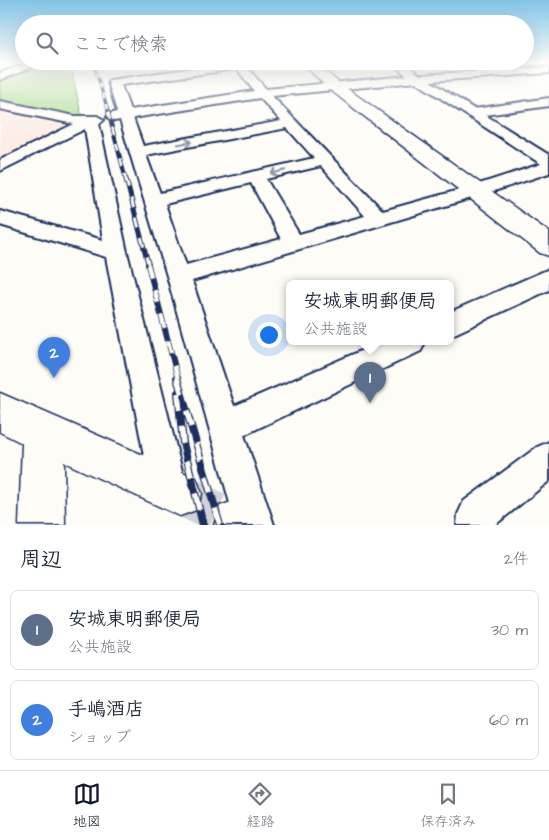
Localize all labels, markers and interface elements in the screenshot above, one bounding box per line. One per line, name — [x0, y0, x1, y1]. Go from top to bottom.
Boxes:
search box — [15, 15, 534, 70]
icon: search — [33, 29, 61, 57]
text: ここで検索 — [73, 31, 168, 58]
one-way arrow — [177, 138, 193, 148]
one-way arrow — [270, 168, 286, 177]
popup — [286, 280, 454, 345]
text: 安城東明郵便局 — [303, 288, 437, 315]
text: 公共施設 — [303, 318, 368, 340]
your location — [256, 322, 282, 348]
pin: 2 — [38, 337, 70, 378]
pin: 1 — [354, 362, 386, 403]
text: 周辺 — [20, 545, 62, 574]
text: 2件 — [504, 548, 529, 570]
text: 安城東明郵便局 — [68, 606, 201, 633]
text: 1 — [36, 619, 38, 641]
text: 30 m — [491, 619, 528, 641]
text: 公共施設 — [68, 636, 132, 658]
text: 手嶋酒店 — [68, 696, 144, 723]
text: 2 — [32, 709, 42, 731]
text: 60 m — [489, 709, 528, 731]
text: ショップ — [68, 726, 131, 748]
tab: 地図 — [73, 780, 101, 832]
tab: 経路 — [246, 780, 274, 832]
tab: 保存済み — [420, 780, 476, 832]

